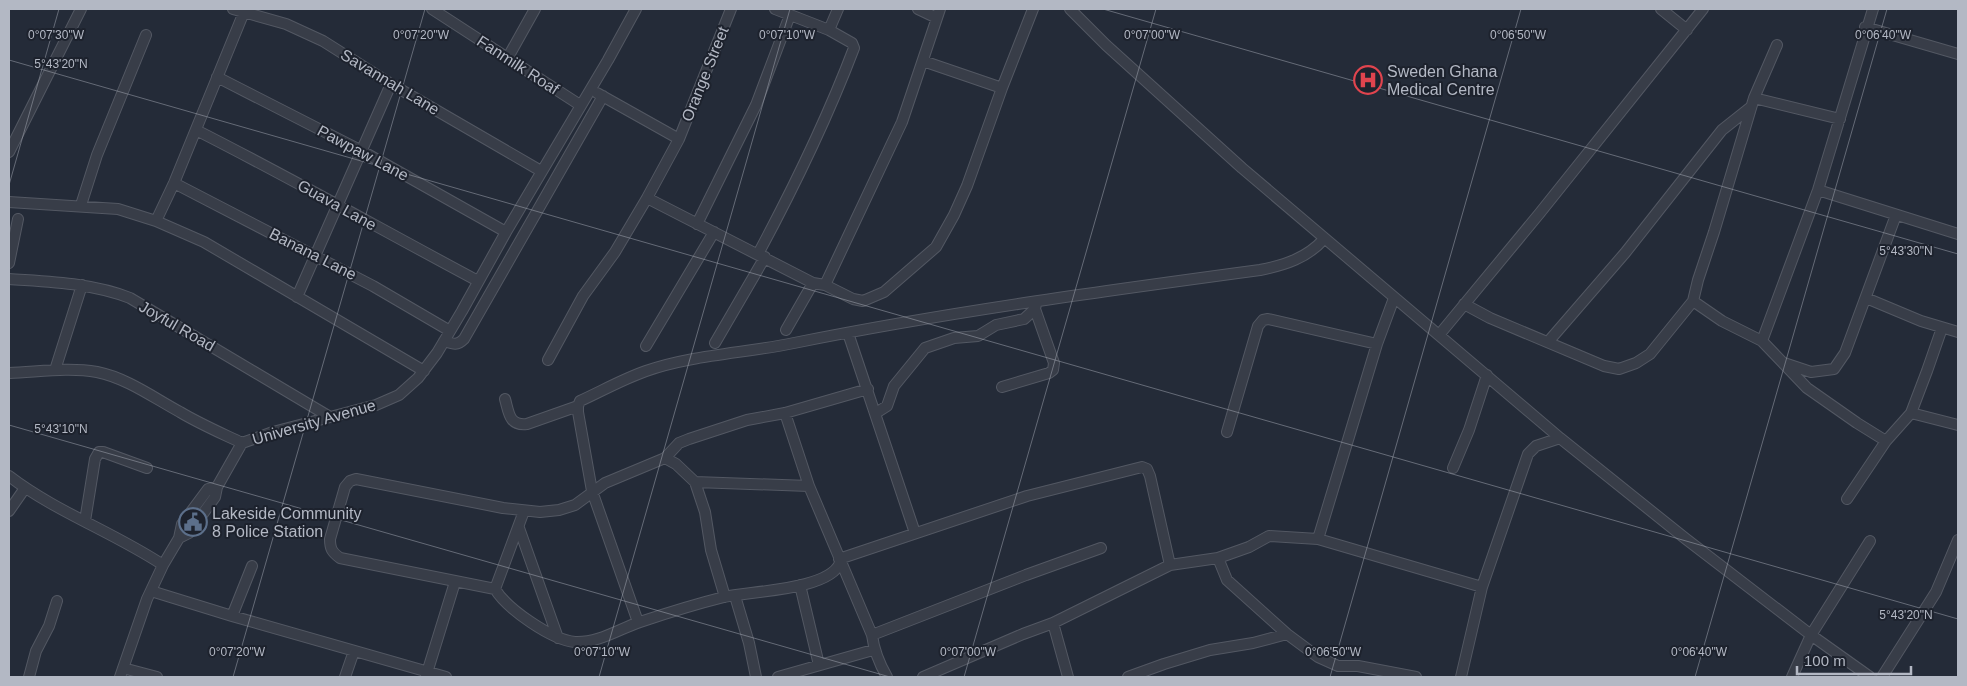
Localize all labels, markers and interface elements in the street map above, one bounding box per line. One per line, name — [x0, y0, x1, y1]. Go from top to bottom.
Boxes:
street label: Orange Street — [678, 24, 732, 124]
text: 0°07'30"W — [28, 28, 85, 42]
text: 0°07'20"W — [393, 28, 450, 42]
text: 0°07'10"W — [759, 28, 816, 42]
text: 0°07'00"W — [1124, 28, 1181, 42]
text: 0°06'50"W — [1490, 28, 1547, 42]
text: 0°06'40"W — [1855, 28, 1912, 42]
street label: Fanmilk Roaf — [474, 32, 563, 98]
street label: Savannah Lane — [338, 46, 443, 118]
text: 5°43'20"N — [34, 57, 88, 71]
place label: Sweden Ghana Medical Centre — [1387, 63, 1497, 98]
hospital icon: Sweden Ghana Medical Centre — [1353, 65, 1383, 95]
street label: Pawpaw Lane — [315, 122, 411, 184]
street label: Guava Lane — [295, 176, 379, 234]
street label: Banana Lane — [267, 225, 359, 283]
text: 5°43'30"N — [1879, 244, 1933, 258]
street label: Joyful Road — [136, 298, 218, 354]
street label: University Avenue — [250, 396, 378, 448]
text: 5°43'10"N — [34, 422, 88, 436]
place label: Lakeside Community 8 Police Station — [212, 505, 361, 540]
public building icon: Lakeside Community 8 Police Station — [178, 507, 208, 537]
text: 5°43'20"N — [1879, 608, 1933, 622]
scale bar — [1797, 644, 1911, 676]
text: 0°07'20"W — [209, 645, 266, 659]
text: 0°07'10"W — [574, 645, 631, 659]
text: 0°07'00"W — [940, 645, 997, 659]
text: 0°06'50"W — [1305, 645, 1362, 659]
text: 0°06'40"W — [1671, 645, 1728, 659]
text: 100 m — [1804, 652, 1846, 669]

